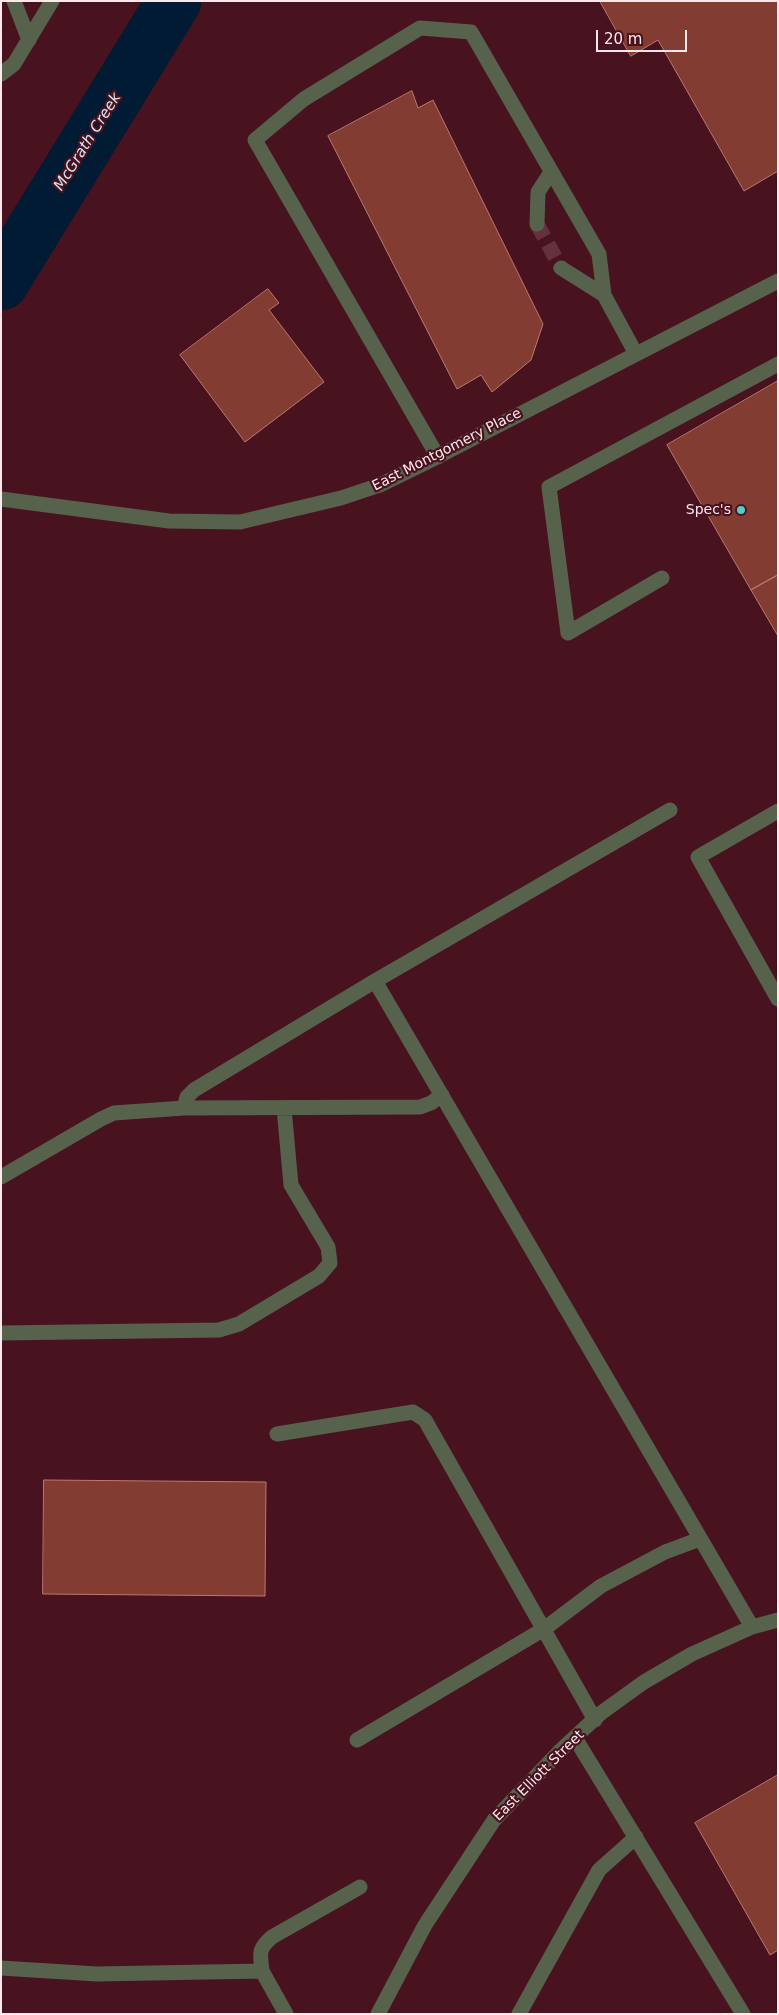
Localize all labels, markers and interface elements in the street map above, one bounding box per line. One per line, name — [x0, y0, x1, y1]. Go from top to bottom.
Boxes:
scale bar — [599, 20, 690, 52]
text: 20 m — [604, 30, 642, 48]
water label: McGrath Creek — [51, 90, 125, 194]
street label: East Montgomery Place — [370, 405, 524, 495]
place label: Spec's — [686, 502, 731, 518]
marker: Spec's — [735, 504, 747, 516]
street label: East Elliott Street — [490, 1727, 588, 1825]

